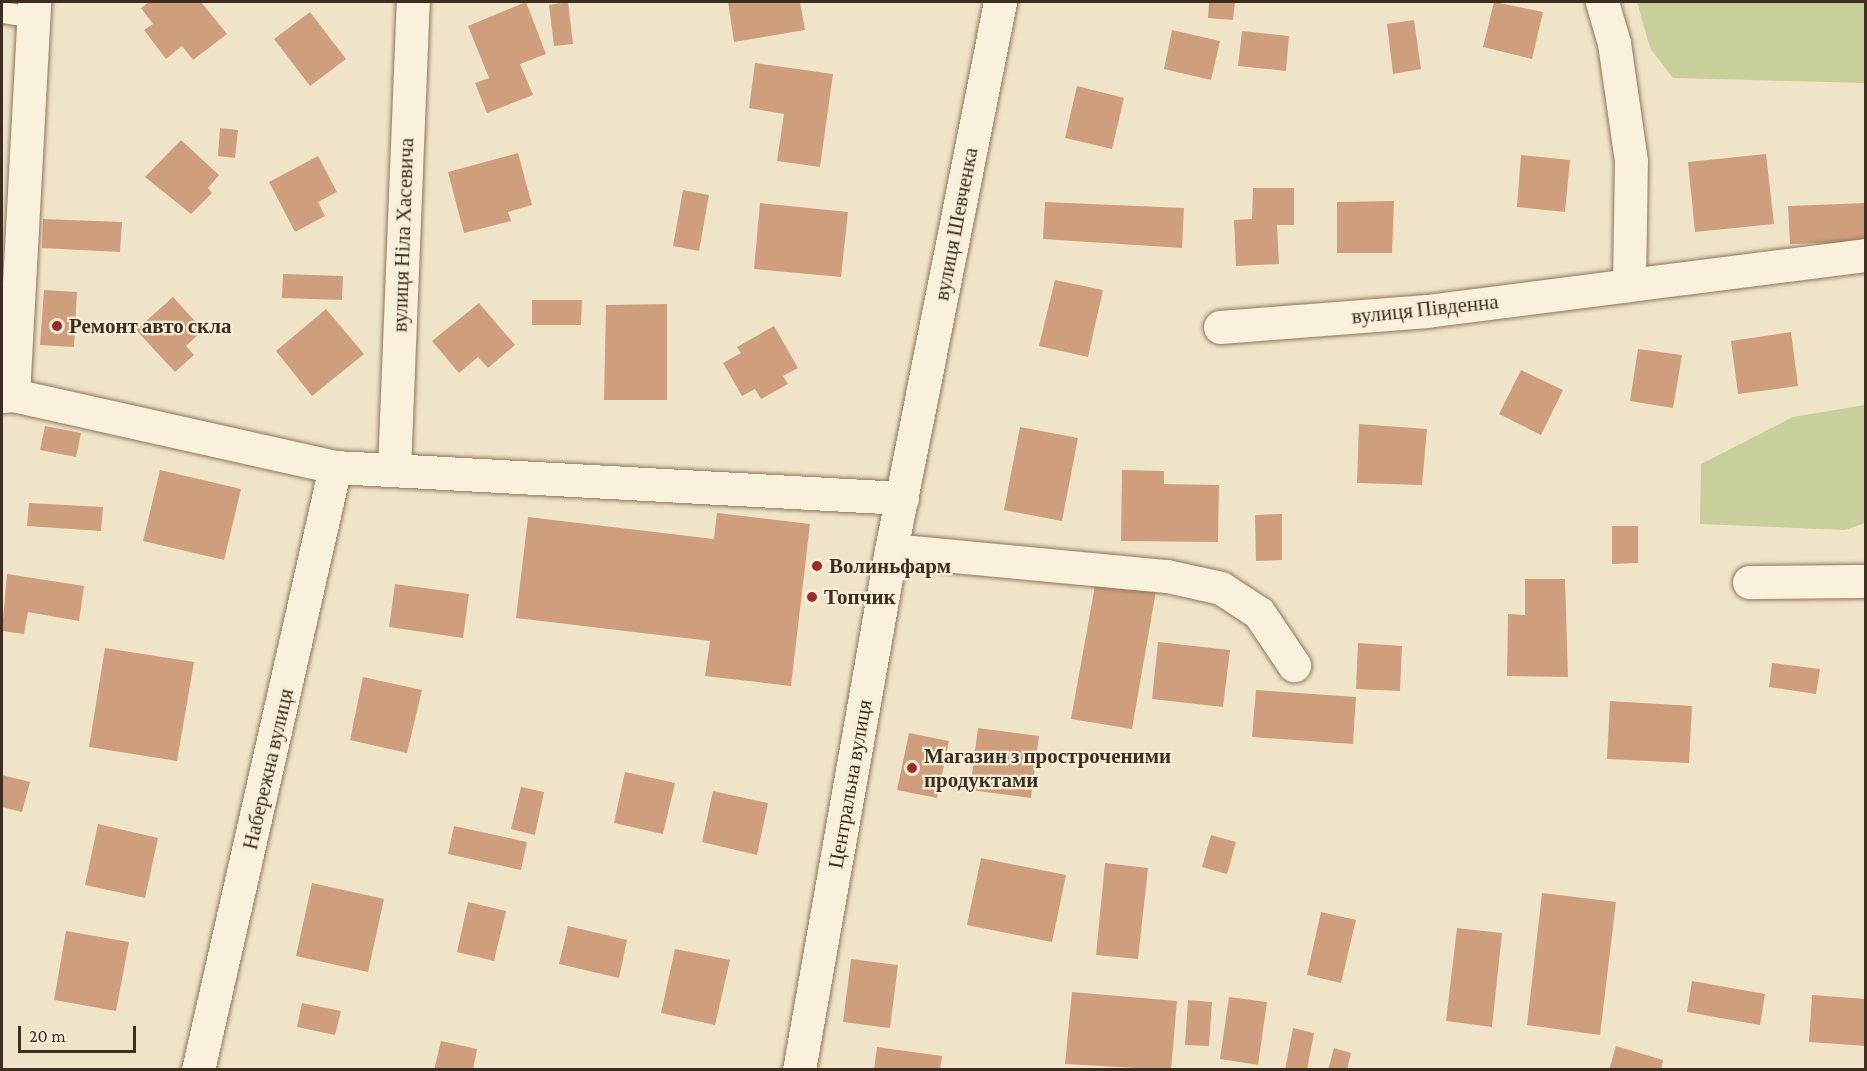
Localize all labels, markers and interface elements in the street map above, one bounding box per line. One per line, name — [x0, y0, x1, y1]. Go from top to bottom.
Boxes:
street label: вулиця Ніла Хасевича — [387, 137, 419, 333]
street label: вулиця Шевченка — [929, 145, 983, 303]
street label: вулиця Південна — [1350, 289, 1500, 329]
place label: Ремонт авто скла — [69, 313, 231, 339]
marker: Ремонт авто скла — [50, 319, 64, 333]
place label: Волиньфарм — [829, 553, 951, 579]
marker: Волиньфарм — [810, 559, 824, 573]
place label: Топчик — [824, 584, 896, 610]
marker: Топчик — [805, 590, 819, 604]
street label: Набережна вулиця — [237, 686, 299, 852]
street label: Центральна вулиця — [823, 698, 877, 870]
place label: Магазин з простроченими продуктами — [924, 743, 1171, 793]
marker: Магазин з простроченими продуктами — [905, 761, 919, 775]
scale bar — [21, 1014, 140, 1052]
text: 20 m — [29, 1026, 66, 1046]

